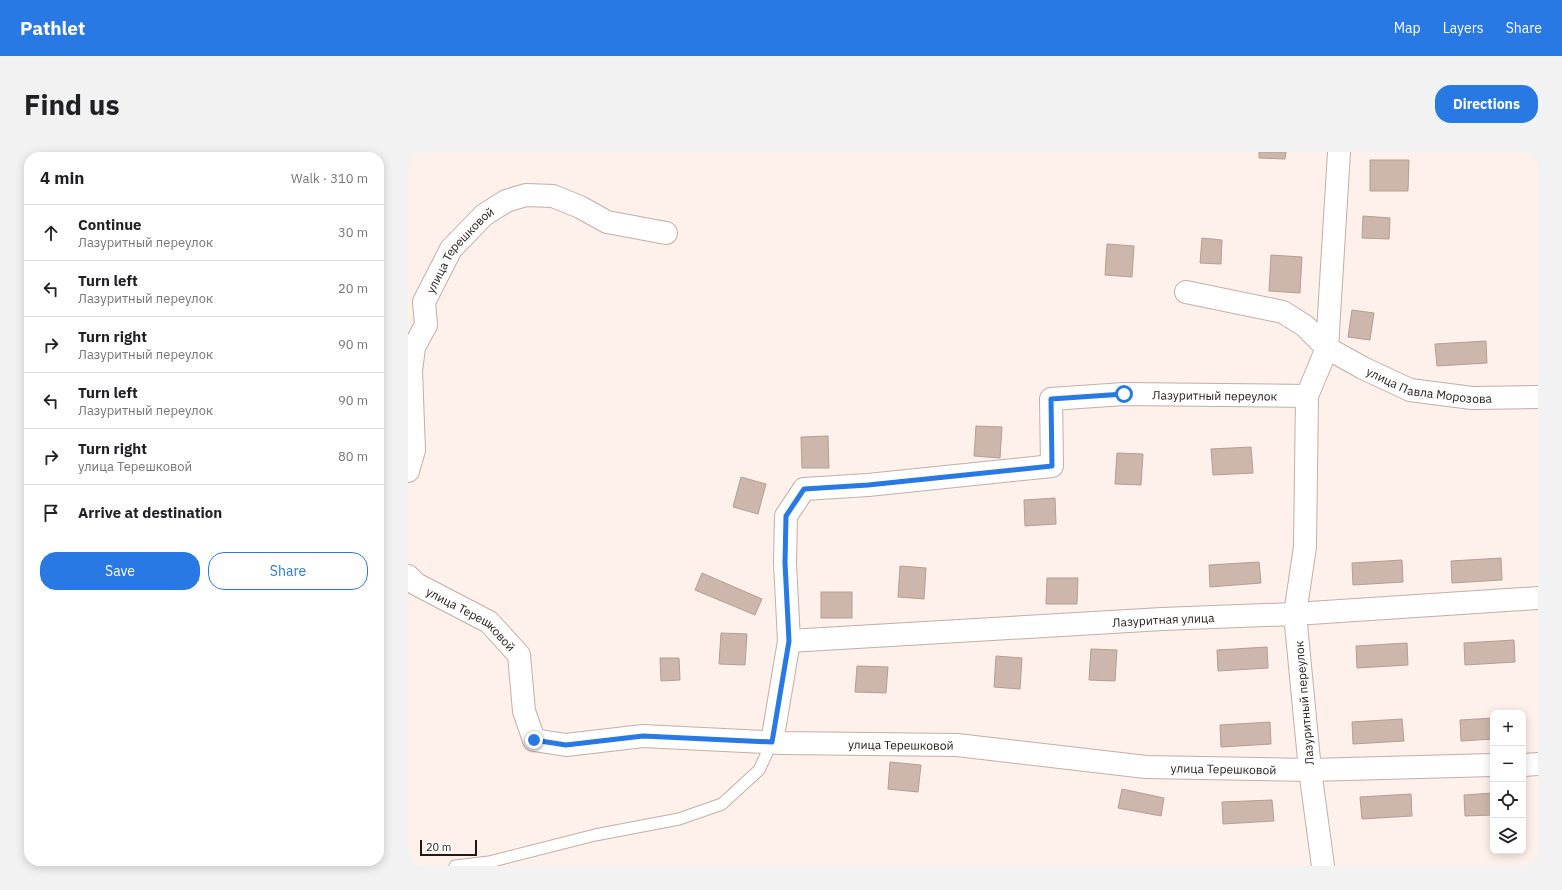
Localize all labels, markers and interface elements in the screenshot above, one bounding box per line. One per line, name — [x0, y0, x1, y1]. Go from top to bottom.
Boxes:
text: Pathlet — [20, 16, 85, 40]
text: Map — [1394, 19, 1421, 37]
text: Layers — [1443, 19, 1484, 37]
text: Share — [1506, 19, 1542, 37]
button: Directions — [1435, 85, 1538, 123]
text: Find us — [24, 86, 120, 123]
text: 4 min — [40, 167, 84, 189]
text: Walk · 310 m — [291, 170, 368, 187]
street label: улица Терешковой — [422, 203, 496, 296]
text: Continue — [78, 215, 142, 234]
icon: ahead — [40, 222, 62, 244]
text: 30 m — [338, 224, 368, 241]
text: Лазуритный переулок — [78, 234, 213, 251]
text: Turn left — [78, 271, 138, 290]
icon: left — [40, 278, 62, 300]
text: 20 m — [338, 280, 368, 297]
text: Лазуритный переулок — [78, 290, 213, 307]
text: Turn right — [78, 327, 147, 346]
icon: right — [40, 334, 62, 356]
text: 90 m — [338, 336, 368, 353]
text: Лазуритный переулок — [78, 346, 213, 363]
street label: улица Павла Морозова — [1364, 363, 1493, 405]
text: Turn left — [78, 383, 138, 402]
route start — [1115, 385, 1133, 403]
street label: Лазуритный переулок — [1152, 387, 1278, 403]
icon: left — [40, 390, 62, 412]
text: 90 m — [338, 392, 368, 409]
text: Лазуритный переулок — [78, 402, 213, 419]
text: Turn right — [78, 439, 147, 458]
icon: right — [40, 446, 62, 468]
text: 80 m — [338, 448, 368, 465]
text: улица Терешковой — [78, 458, 192, 475]
icon: arrive — [40, 502, 62, 524]
text: Arrive at destination — [78, 503, 222, 522]
button: Save — [40, 552, 200, 590]
button: Share — [208, 552, 368, 590]
street label: улица Терешковой — [424, 583, 519, 654]
street label: Лазуритная улица — [1112, 610, 1215, 629]
street label: Лазуритный переулок — [1291, 640, 1317, 766]
map controls — [1490, 710, 1526, 854]
button: + — [1490, 710, 1526, 746]
route end — [525, 731, 543, 749]
street label: улица Терешковой — [848, 736, 954, 752]
button: − — [1490, 746, 1526, 782]
street label: улица Терешковой — [1171, 760, 1276, 777]
button: locate — [1490, 782, 1526, 818]
button: layers — [1490, 818, 1526, 854]
scale bar — [420, 838, 477, 857]
text: 20 m — [426, 840, 451, 854]

